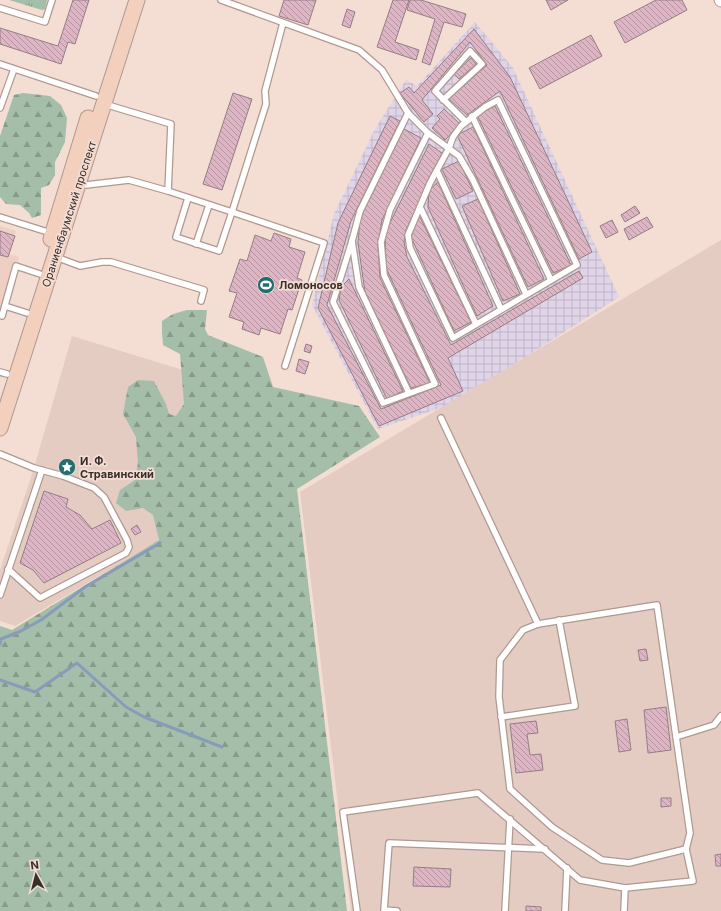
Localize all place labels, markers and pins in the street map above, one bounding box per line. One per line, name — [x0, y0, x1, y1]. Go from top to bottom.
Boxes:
sports icon: Ломоносов — [256, 275, 276, 295]
place label: Ломоносов — [279, 278, 343, 292]
place label: И. Ф. Стравинский — [80, 454, 154, 481]
place icon: И. Ф. Стравинский — [57, 457, 77, 477]

